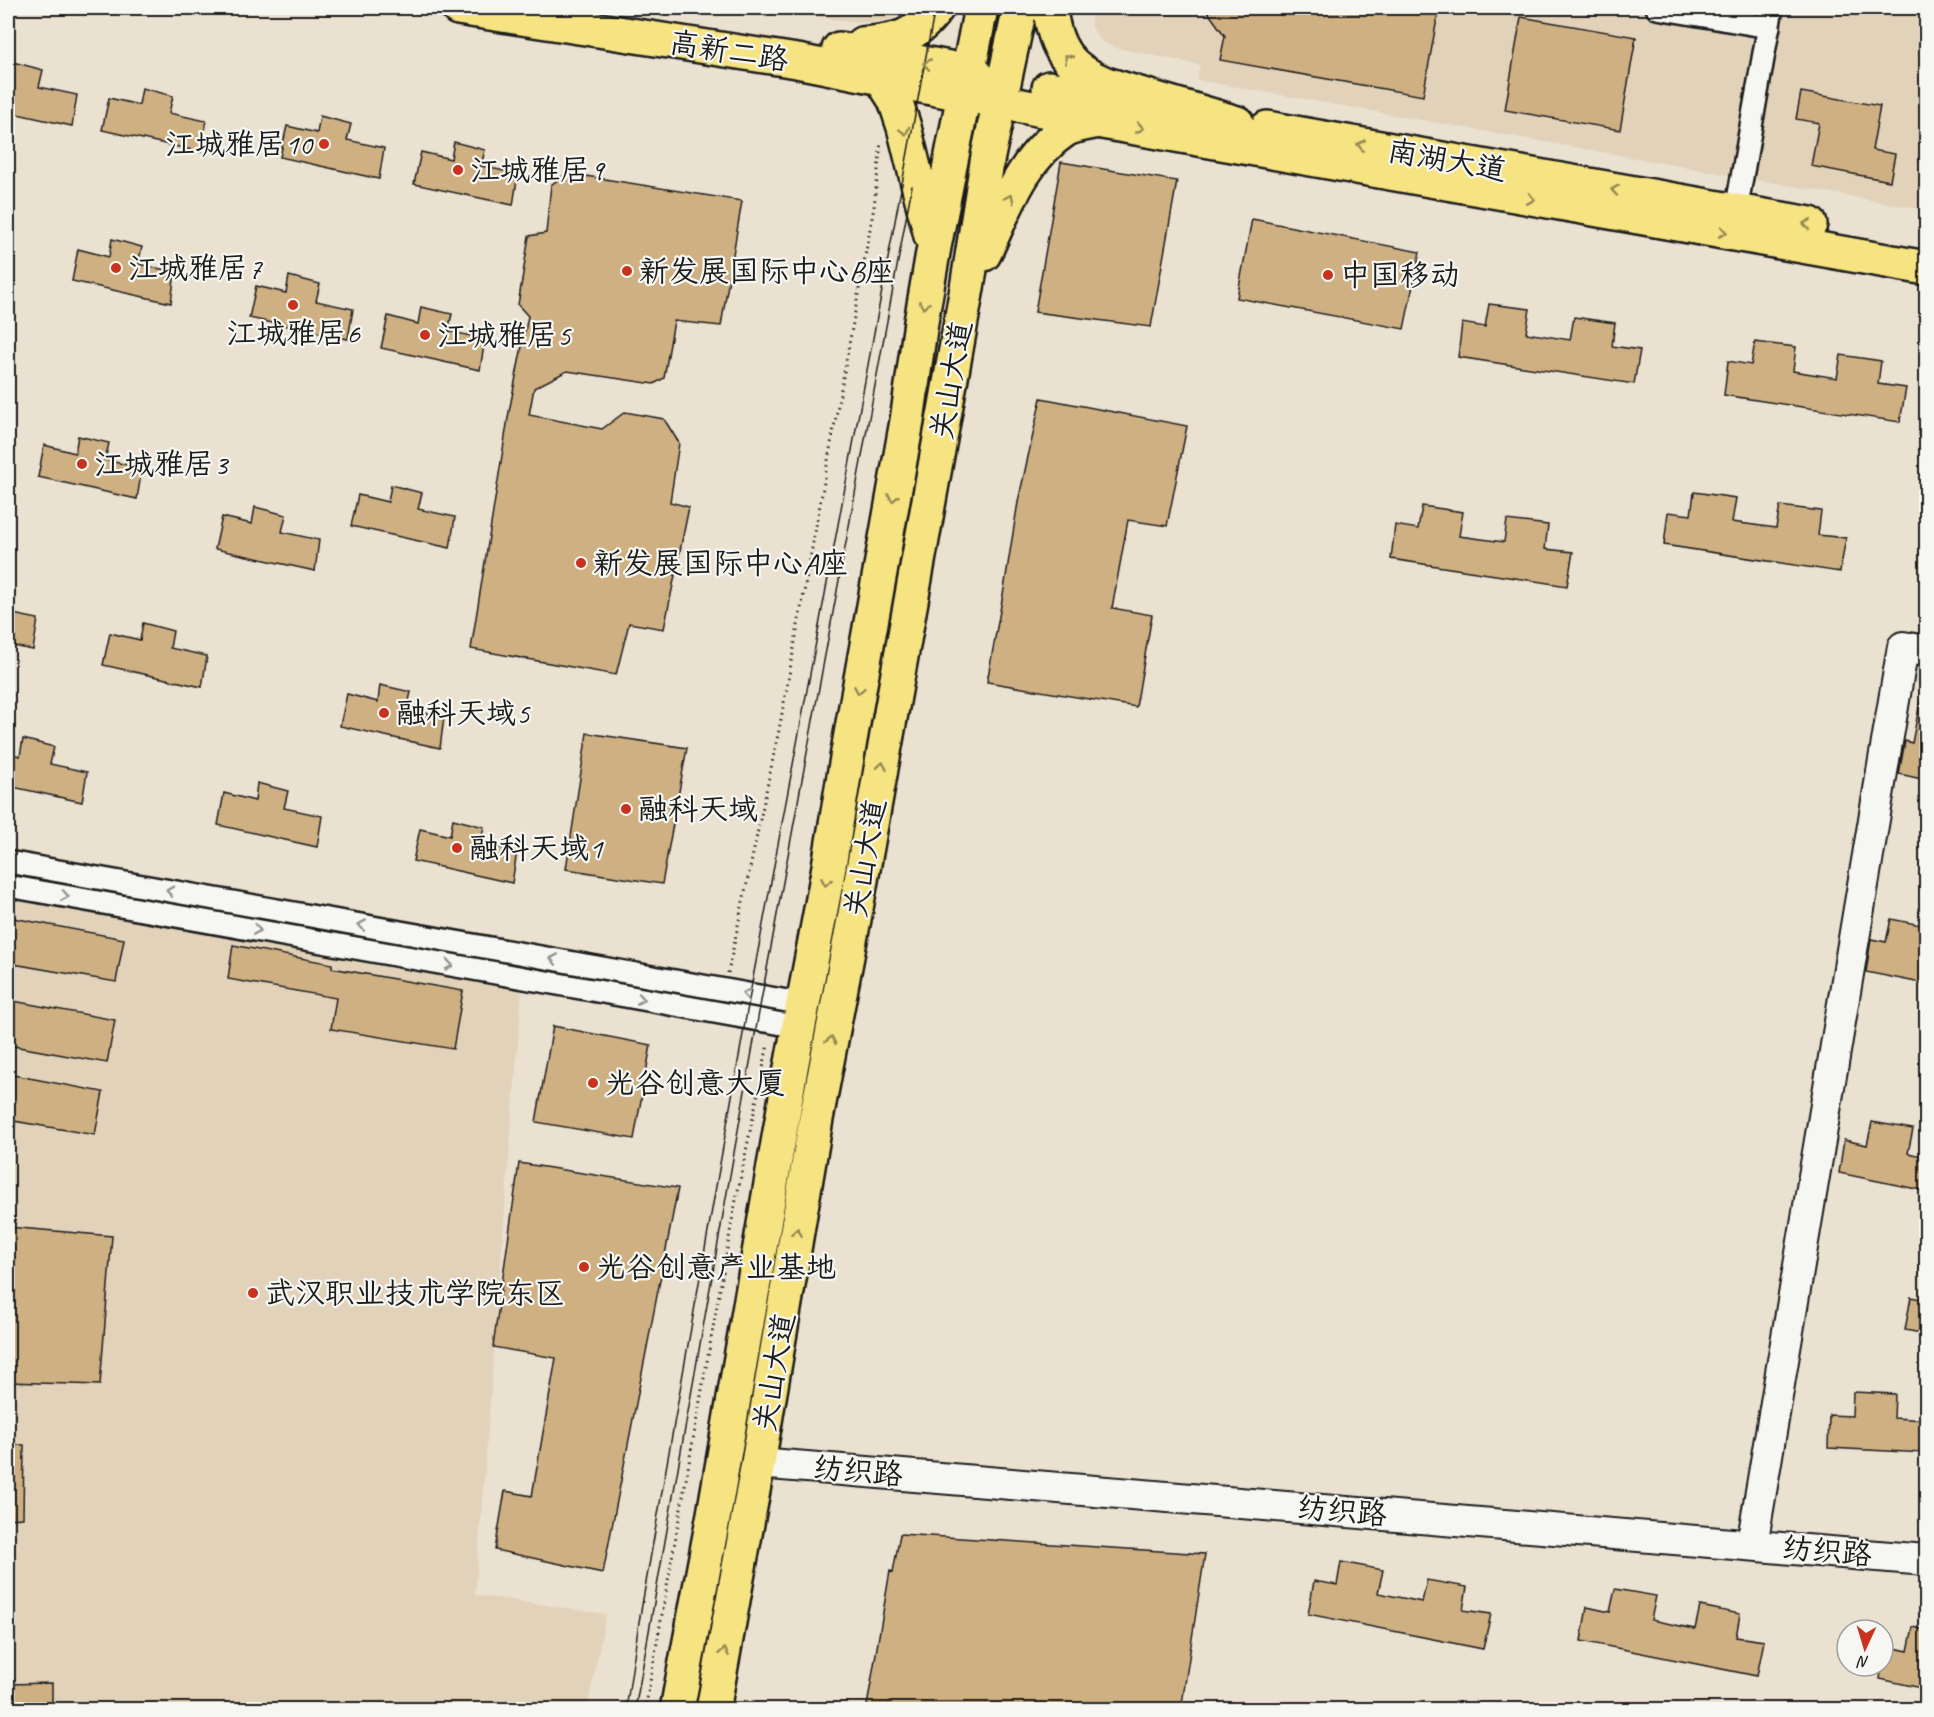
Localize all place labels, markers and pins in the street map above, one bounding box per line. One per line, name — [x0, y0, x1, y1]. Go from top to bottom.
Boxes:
place label: 江城雅居10 — [165, 125, 314, 163]
marker: 江城雅居10 — [317, 137, 331, 151]
place label: 江城雅居9 — [470, 151, 606, 189]
marker: 江城雅居9 — [451, 163, 465, 177]
place label: 江城雅居7 — [128, 249, 263, 287]
place label: 新发展国际中心B座 — [639, 252, 895, 290]
place label: 中国移动 — [1340, 256, 1460, 294]
marker: 江城雅居7 — [109, 261, 123, 275]
marker: 新发展国际中心B座 — [620, 264, 634, 278]
marker: 中国移动 — [1321, 268, 1335, 282]
marker: 江城雅居6 — [286, 298, 300, 312]
place label: 江城雅居6 — [226, 314, 361, 352]
place label: 江城雅居5 — [437, 316, 572, 354]
marker: 江城雅居5 — [418, 328, 432, 342]
place label: 江城雅居3 — [94, 445, 230, 483]
marker: 江城雅居3 — [75, 457, 89, 471]
place label: 新发展国际中心A座 — [593, 544, 848, 582]
marker: 新发展国际中心A座 — [574, 556, 588, 570]
place label: 融科天域5 — [396, 694, 531, 732]
marker: 融科天域5 — [377, 706, 391, 720]
place label: 融科天域 — [638, 790, 758, 828]
marker: 融科天域 — [619, 802, 633, 816]
place label: 融科天域1 — [469, 829, 604, 867]
marker: 融科天域1 — [450, 841, 464, 855]
place label: 光谷创意大厦 — [605, 1064, 785, 1102]
marker: 光谷创意大厦 — [586, 1076, 600, 1090]
place label: 光谷创意产业基地 — [596, 1248, 836, 1286]
marker: 光谷创意产业基地 — [577, 1260, 591, 1274]
place label: 武汉职业技术学院东区 — [265, 1274, 565, 1312]
marker: 武汉职业技术学院东区 — [246, 1286, 260, 1300]

